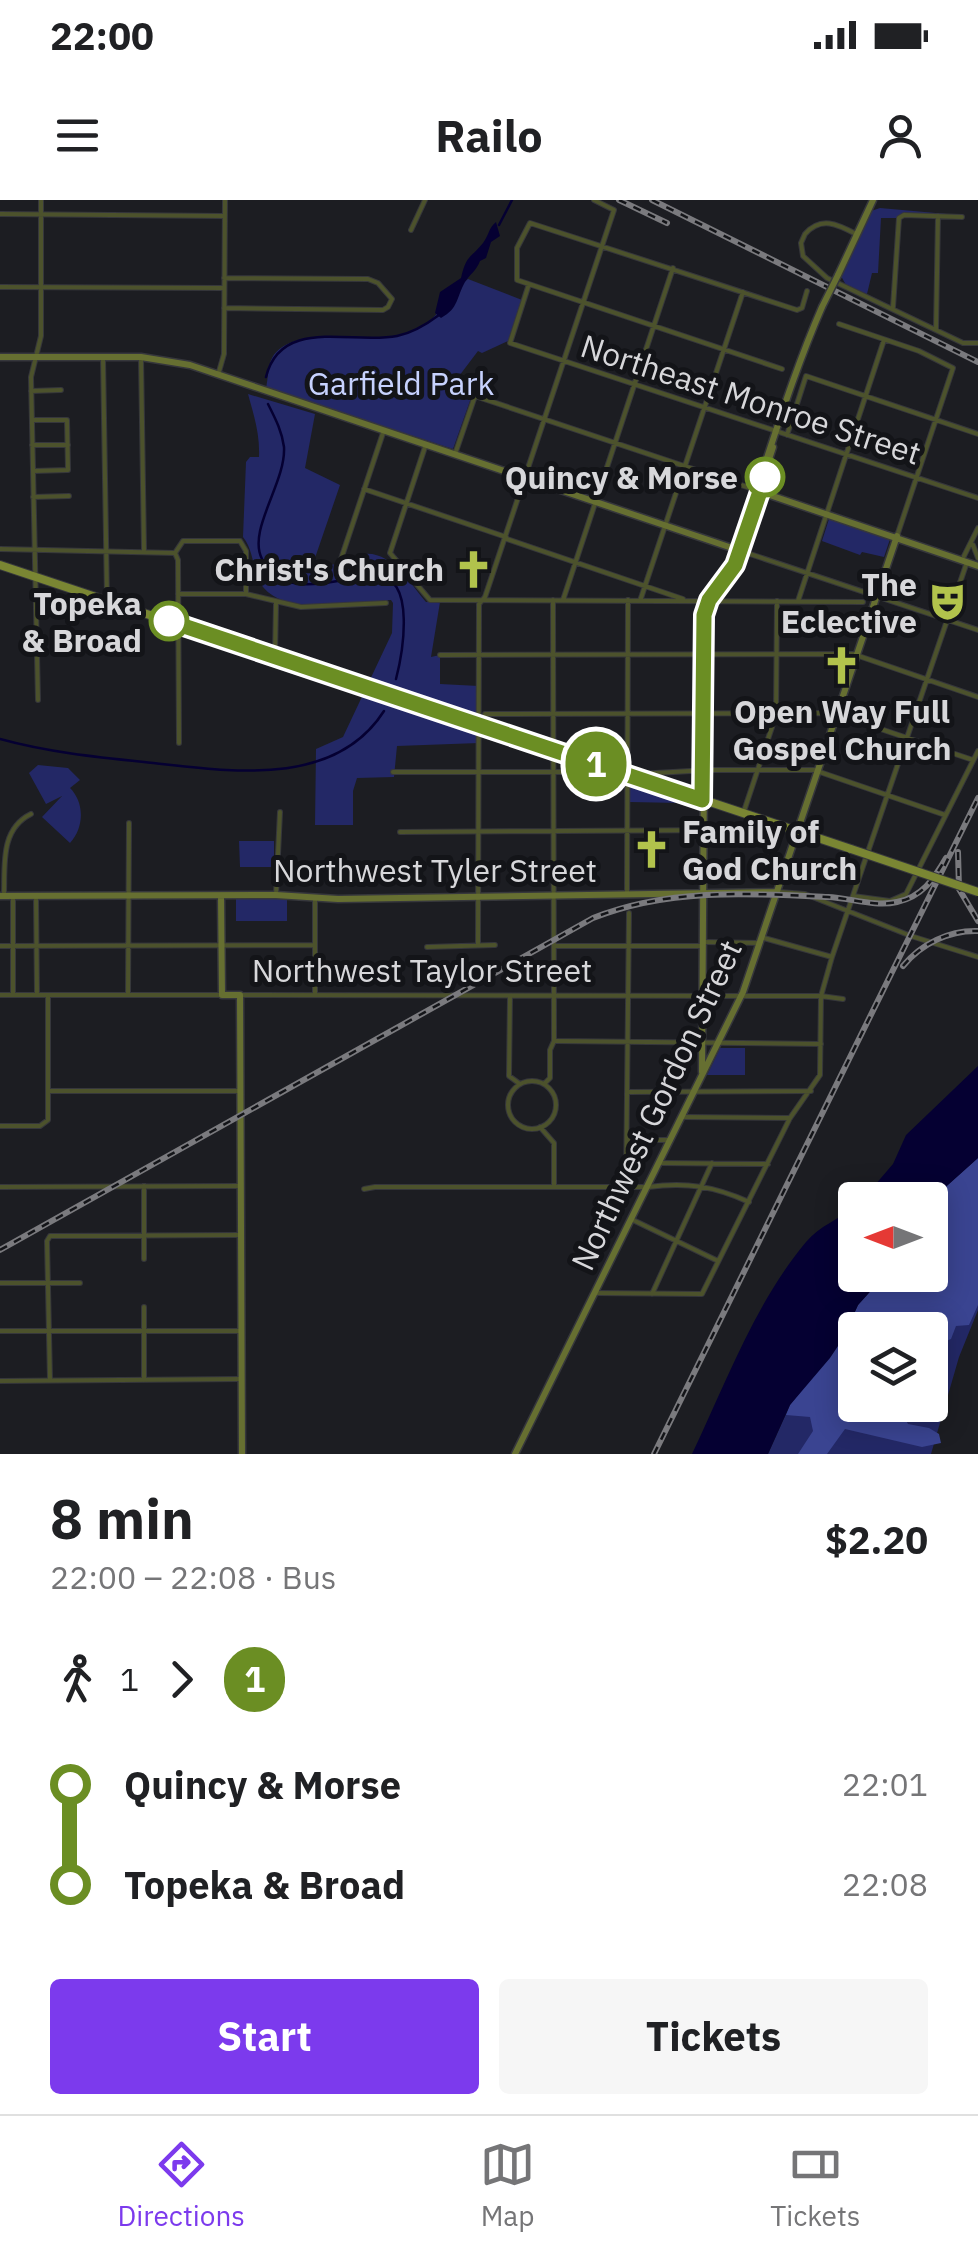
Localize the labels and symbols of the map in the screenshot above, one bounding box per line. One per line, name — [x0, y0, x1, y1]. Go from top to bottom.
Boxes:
street label: Northeast Monroe Street — [576, 324, 926, 474]
park label: Garfield Park — [308, 362, 494, 404]
place label: Quincy & Morse — [505, 456, 738, 498]
marker: Quincy & Morse — [746, 458, 784, 496]
place label: Christ's Church — [214, 548, 444, 590]
church icon: Christ's Church — [453, 548, 495, 590]
place label: The Eclective — [781, 563, 917, 642]
theatre icon: The Eclective — [926, 581, 968, 623]
place label: Topeka & Broad — [22, 582, 142, 661]
marker: Topeka & Broad — [150, 602, 188, 640]
church icon: Open Way Full Gospel Church — [821, 645, 863, 687]
place label: Open Way Full Gospel Church — [732, 690, 952, 769]
line badge: 1 — [564, 732, 628, 796]
place label: Family of God Church — [682, 810, 857, 889]
church icon: Family of God Church — [631, 828, 673, 870]
street label: Northwest Tyler Street — [273, 849, 597, 891]
street label: Northwest Gordon Street — [561, 933, 751, 1277]
street label: Northwest Taylor Street — [252, 949, 592, 991]
north arrow — [838, 1182, 948, 1292]

